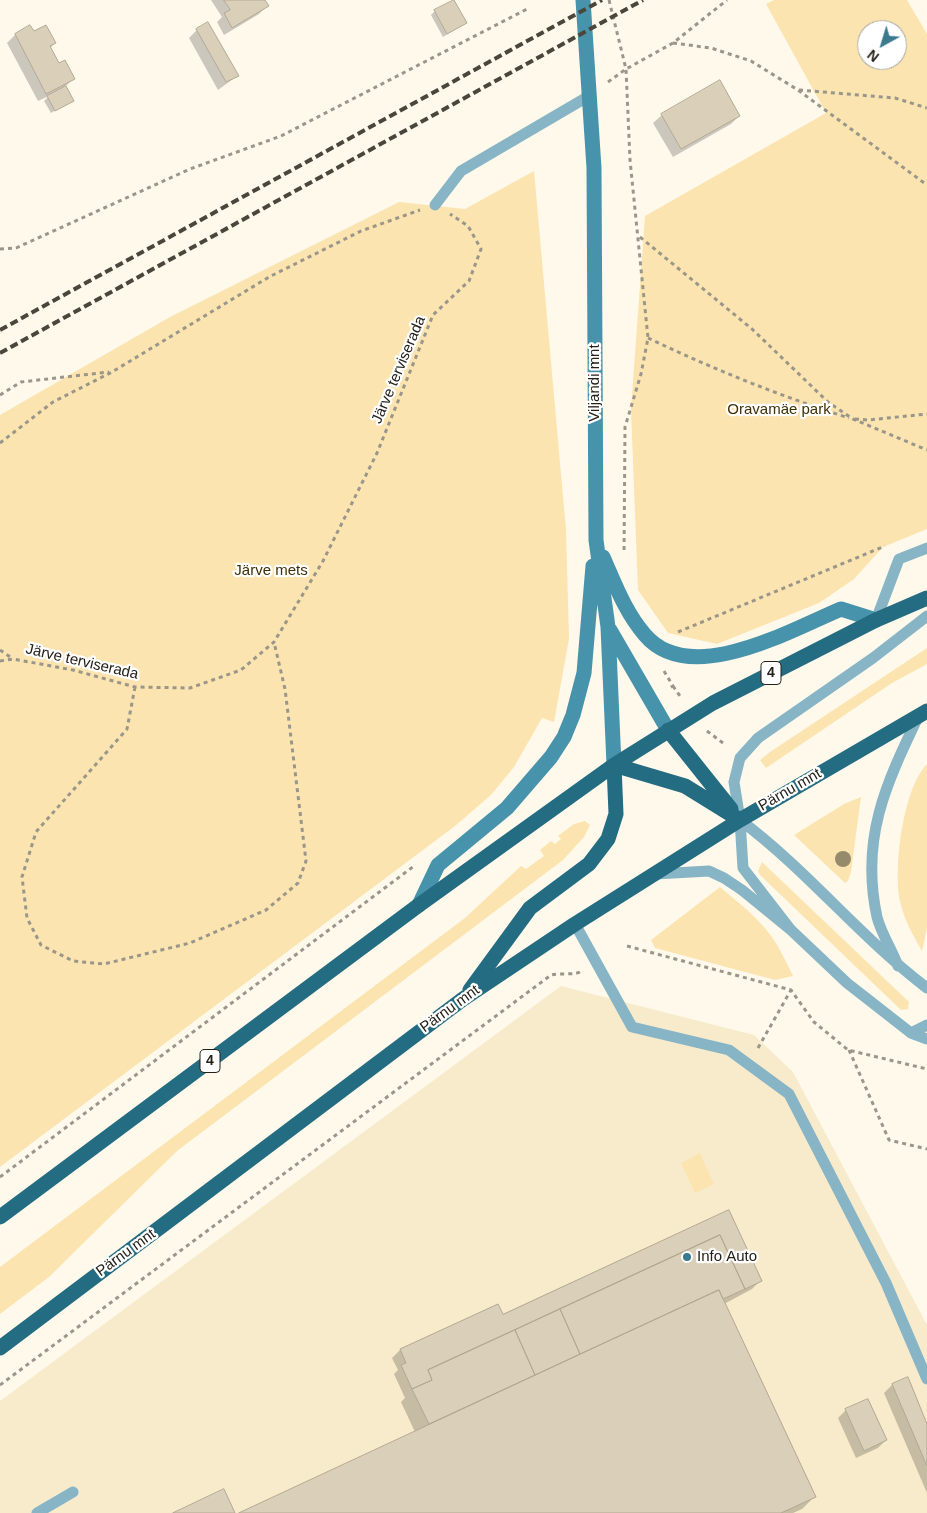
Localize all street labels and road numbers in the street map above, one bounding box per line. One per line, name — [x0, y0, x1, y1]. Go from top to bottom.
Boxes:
street label: Järve terviserada — [368, 314, 430, 426]
street label: Viljandi mnt — [586, 344, 604, 422]
street label: Järve terviserada — [24, 640, 140, 684]
road number: 4 — [761, 661, 781, 684]
street label: Pärnu mnt — [756, 765, 824, 815]
street label: Pärnu mnt — [417, 981, 483, 1037]
road number: 4 — [200, 1050, 220, 1072]
street label: Pärnu mnt — [93, 1225, 159, 1281]

